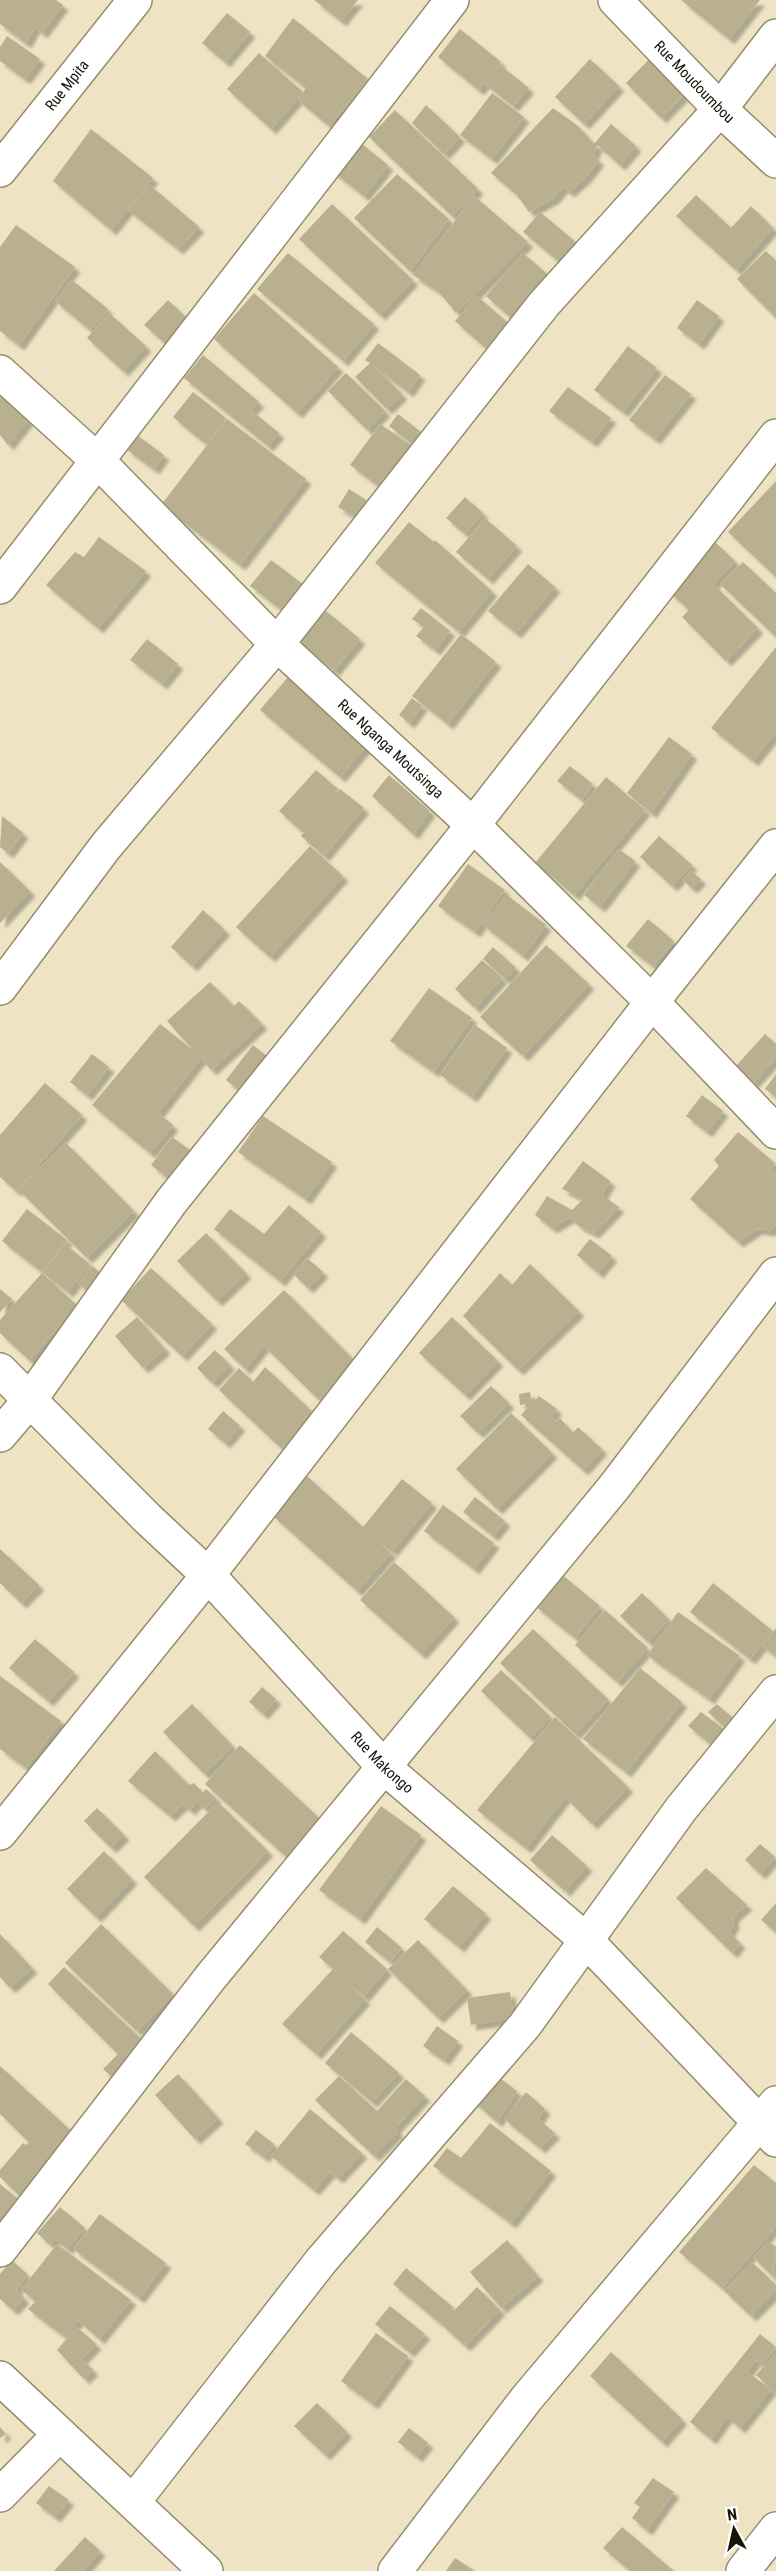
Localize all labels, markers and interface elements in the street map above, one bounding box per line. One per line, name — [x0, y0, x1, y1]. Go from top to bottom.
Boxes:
street label: Rue Moudoumbou — [650, 37, 738, 127]
street label: Rue Mpita — [42, 57, 93, 114]
street label: Rue Nganga Moutsinga — [334, 696, 447, 802]
street label: Rue Makongo — [347, 1728, 417, 1797]
north arrow — [704, 2499, 764, 2559]
text: N — [726, 2505, 738, 2525]

